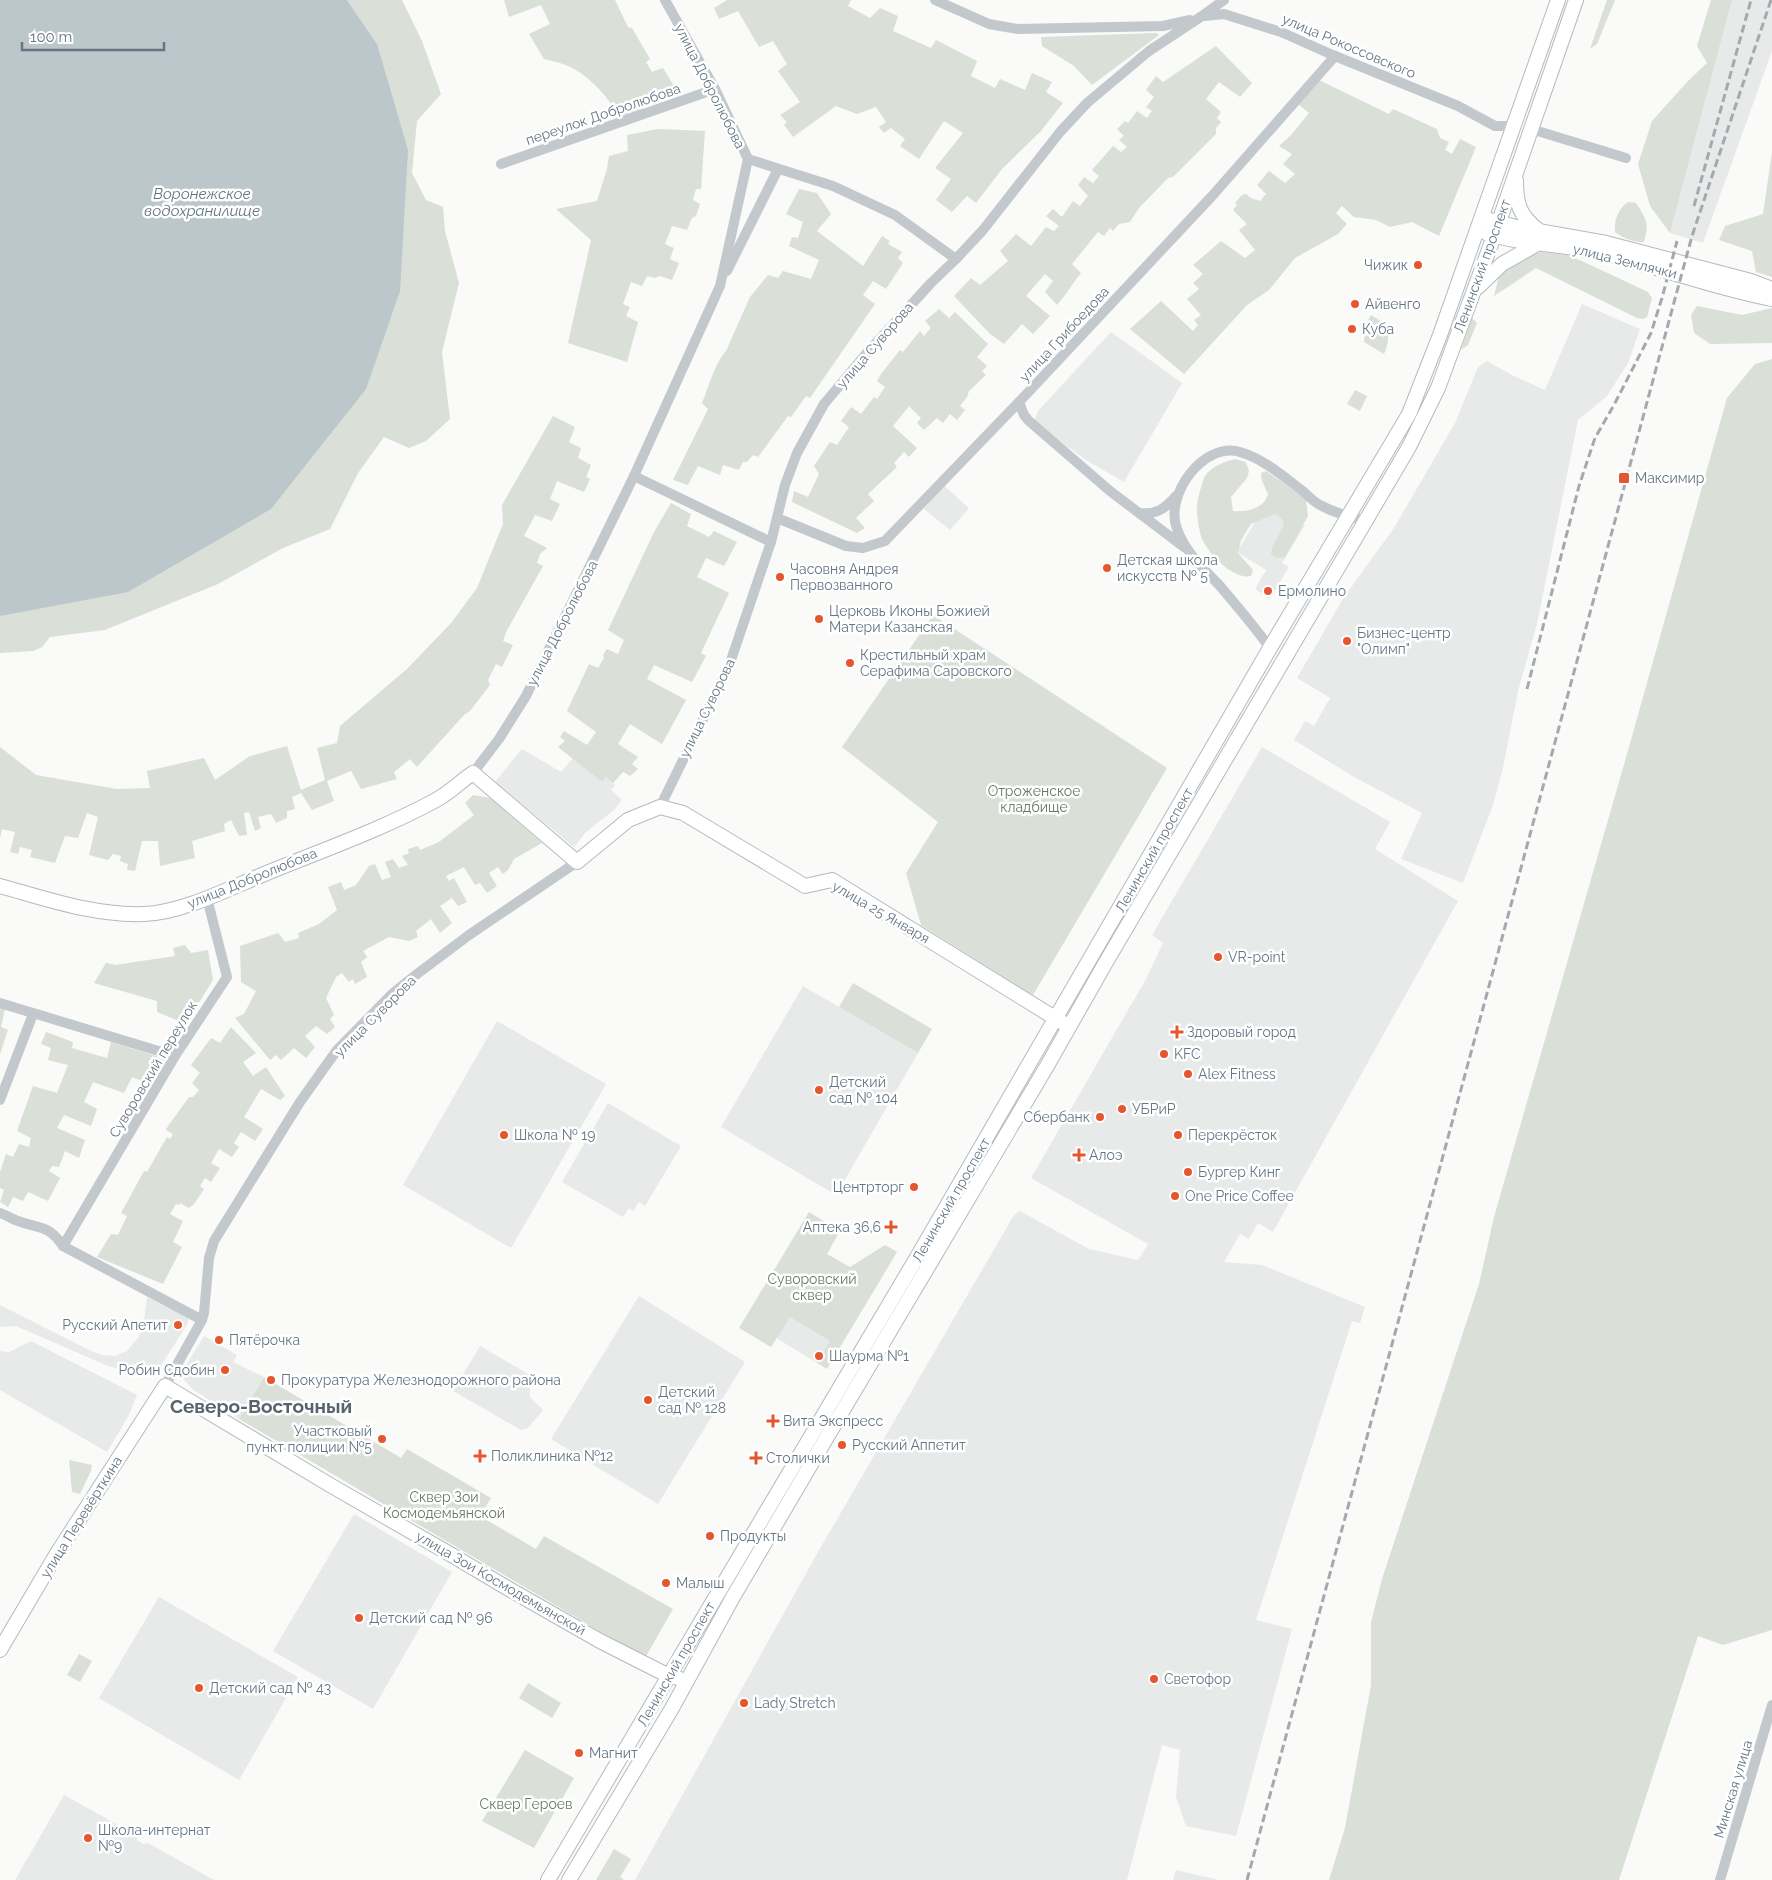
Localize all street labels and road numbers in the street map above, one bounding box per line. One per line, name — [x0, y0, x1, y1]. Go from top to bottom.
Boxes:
street label: улица Рокоссовского — [1280, 11, 1418, 81]
street label: улица Добролюбова — [671, 21, 749, 151]
street label: переулок Добролюбова — [523, 80, 683, 148]
street label: Ленинский проспект — [1450, 197, 1514, 335]
street label: улица Землячки — [1571, 240, 1679, 282]
street label: улица Грибоедова — [1016, 283, 1112, 385]
street label: улица Суворова — [833, 299, 917, 391]
street label: улица Добролюбова — [523, 558, 601, 688]
street label: улица Суворова — [676, 656, 738, 760]
street label: Ленинский проспект — [1112, 785, 1196, 915]
street label: улица Добролюбова — [185, 845, 319, 911]
street label: улица 25 Января — [829, 878, 933, 946]
street label: улица Суворова — [331, 972, 419, 1060]
street label: Суворовский переулок — [106, 998, 200, 1140]
street label: Ленинский проспект — [909, 1135, 993, 1265]
street label: улица Перевёрткина — [37, 1453, 125, 1581]
street label: улица Зои Космодемьянской — [413, 1528, 589, 1638]
street label: Ленинский проспект — [634, 1599, 718, 1729]
street label: Минская улица — [1711, 1738, 1755, 1840]

